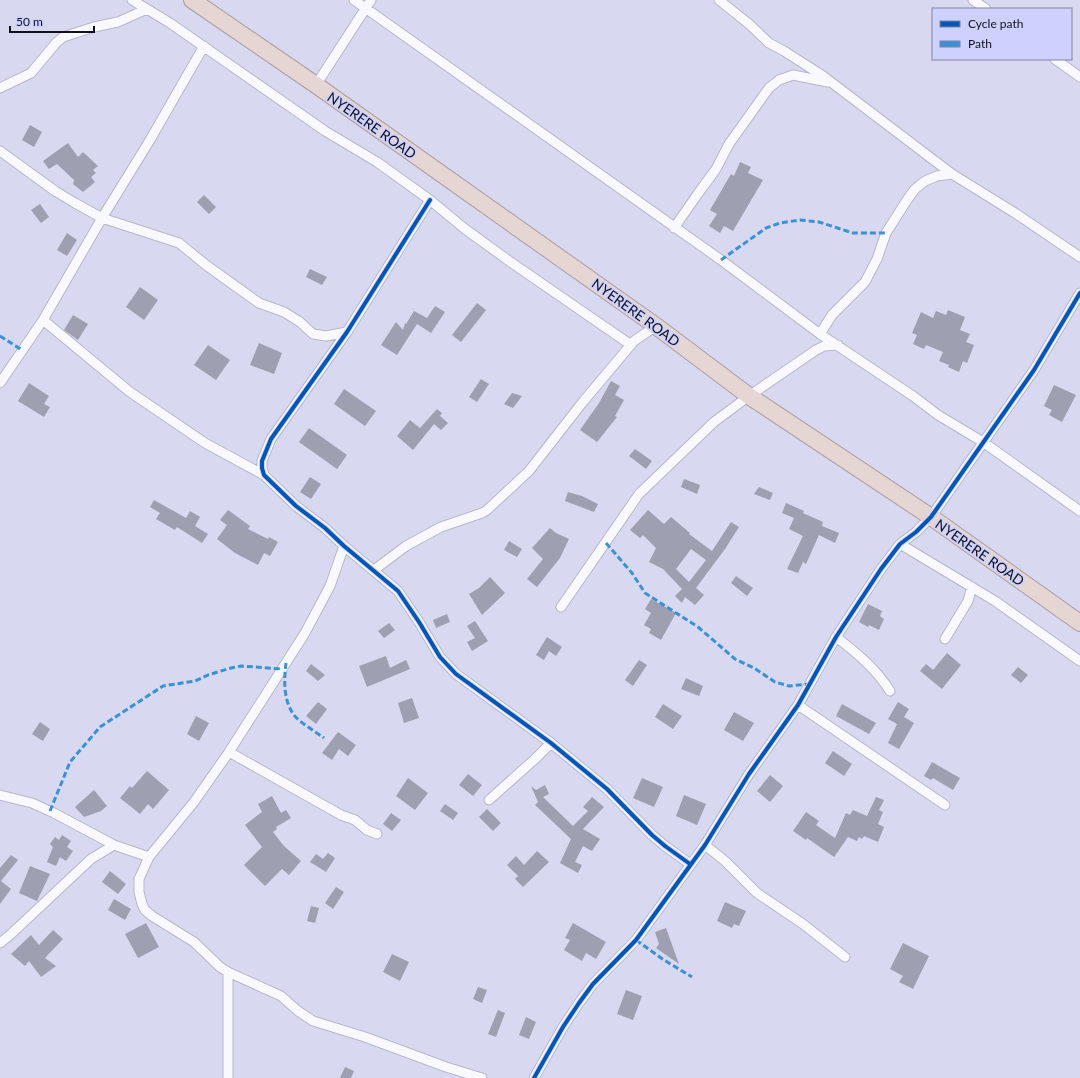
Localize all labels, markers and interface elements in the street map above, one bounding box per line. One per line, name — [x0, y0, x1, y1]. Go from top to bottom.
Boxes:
scale bar — [10, 8, 94, 34]
legend — [932, 8, 1072, 60]
text: 50 m — [16, 14, 43, 29]
text: Cycle path — [968, 16, 1023, 31]
text: Path — [968, 36, 992, 51]
street label: NYERERE ROAD — [324, 88, 420, 162]
street label: NYERERE ROAD — [589, 274, 683, 350]
street label: NYERERE ROAD — [932, 515, 1028, 589]

